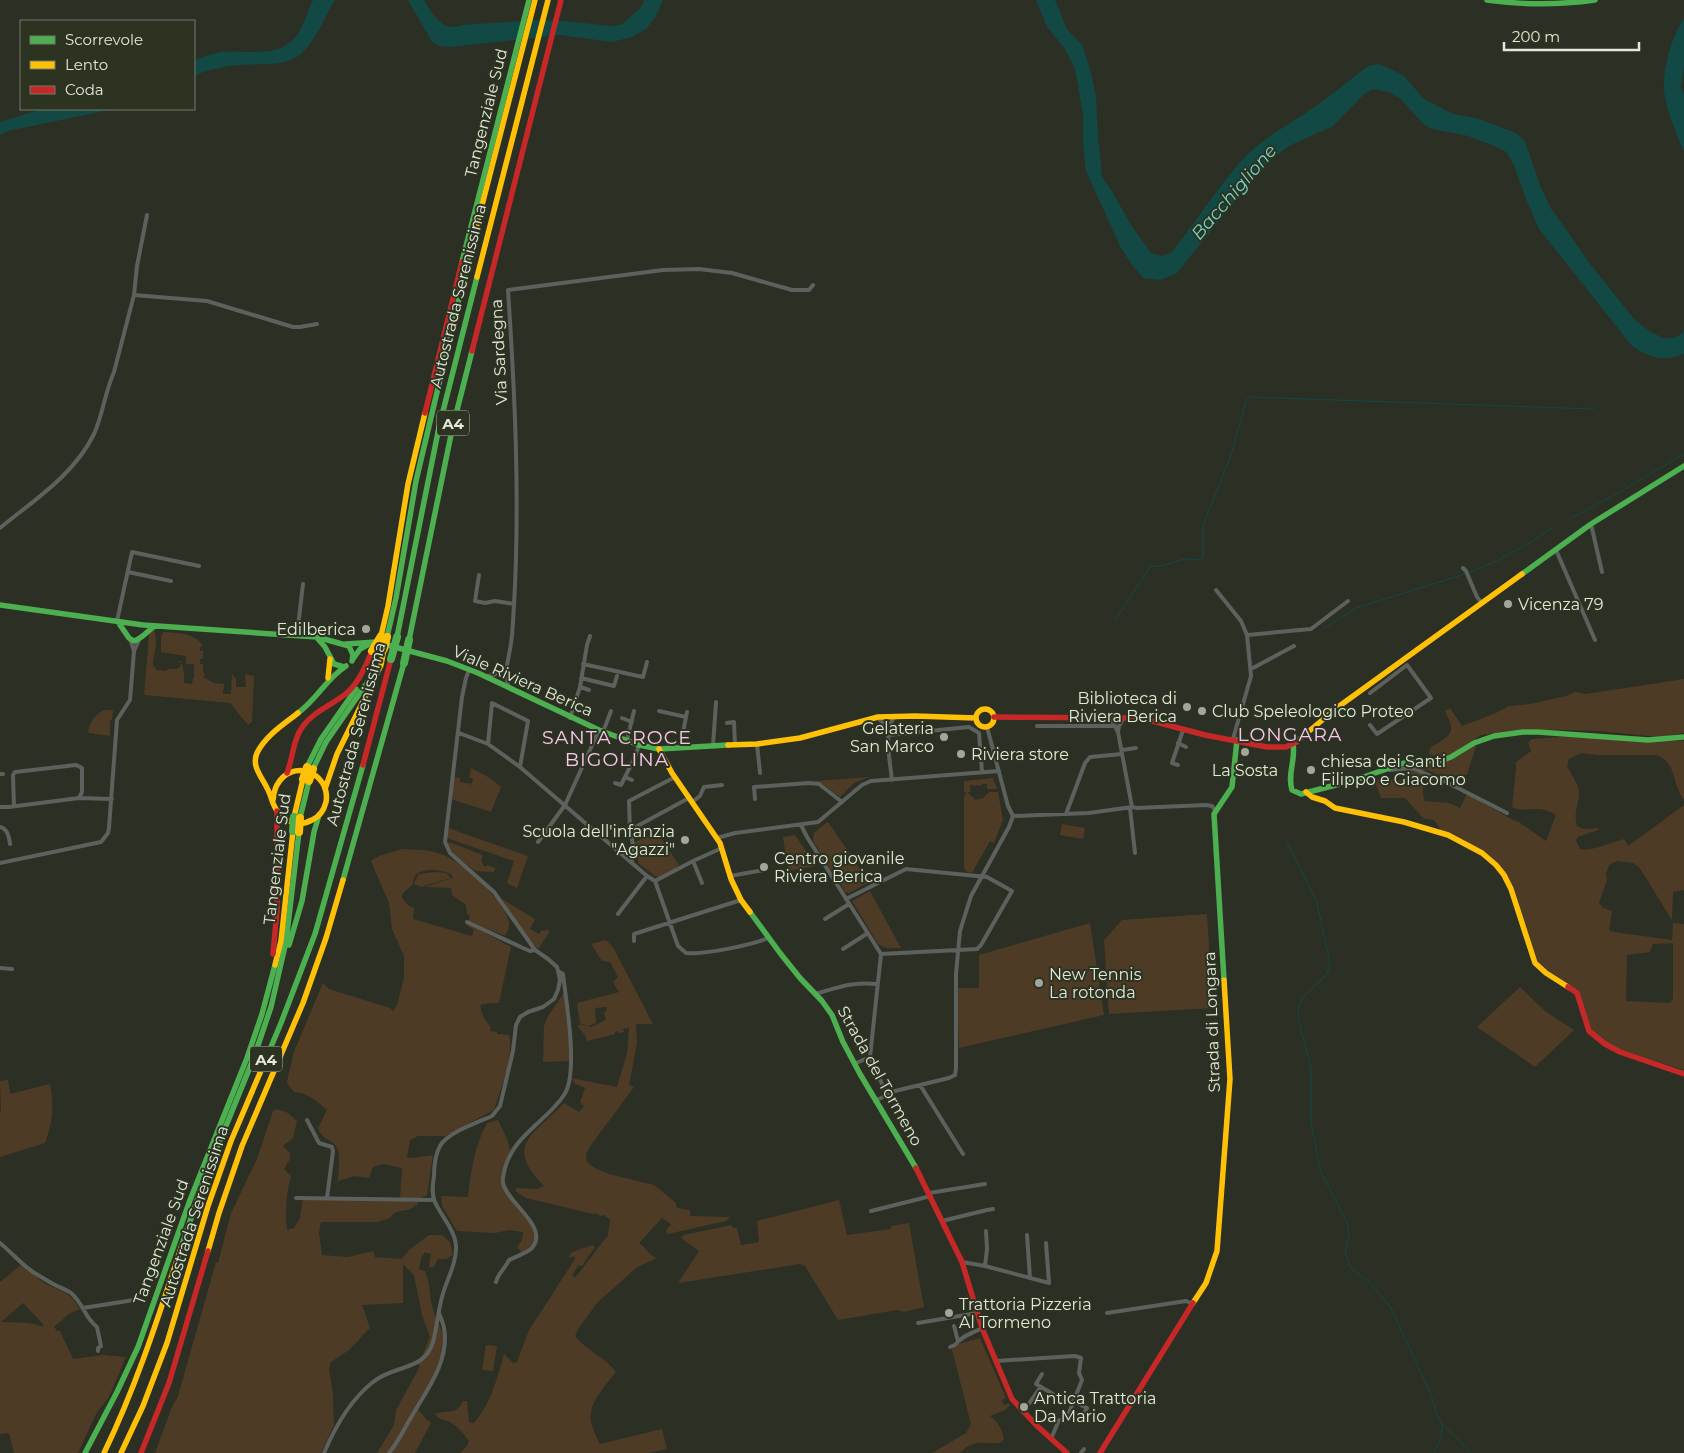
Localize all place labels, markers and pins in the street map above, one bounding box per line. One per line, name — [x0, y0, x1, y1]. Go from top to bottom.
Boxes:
place label: Vicenza 79 — [1518, 595, 1604, 614]
marker: Vicenza 79 — [1502, 598, 1514, 610]
place label: Edilberica — [276, 620, 356, 639]
marker: Edilberica — [360, 623, 372, 635]
place label: Biblioteca di Riviera Berica — [1068, 689, 1177, 726]
marker: Biblioteca di Riviera Berica — [1181, 701, 1193, 713]
place label: Club Speleologico Proteo — [1212, 702, 1414, 721]
marker: Club Speleologico Proteo — [1196, 705, 1208, 717]
place label: Gelateria San Marco — [850, 719, 934, 756]
marker: Gelateria San Marco — [938, 731, 950, 743]
place label: Riviera store — [971, 745, 1069, 764]
marker: La Sosta — [1239, 746, 1251, 758]
marker: Riviera store — [955, 748, 967, 760]
place label: chiesa dei Santi Filippo e Giacomo — [1321, 752, 1466, 789]
place label: La Sosta — [1212, 761, 1278, 780]
marker: chiesa dei Santi Filippo e Giacomo — [1305, 764, 1317, 776]
place label: Scuola dell'infanzia "Agazzi" — [523, 822, 675, 859]
marker: Scuola dell'infanzia "Agazzi" — [679, 834, 691, 846]
place label: Centro giovanile Riviera Berica — [774, 849, 904, 886]
marker: Centro giovanile Riviera Berica — [758, 861, 770, 873]
place label: New Tennis La rotonda — [1049, 965, 1142, 1002]
marker: New Tennis La rotonda — [1033, 977, 1045, 989]
place label: Trattoria Pizzeria Al Tormeno — [959, 1295, 1092, 1332]
marker: Trattoria Pizzeria Al Tormeno — [943, 1307, 955, 1319]
place label: Antica Trattoria Da Mario — [1034, 1389, 1156, 1426]
marker: Antica Trattoria Da Mario — [1018, 1401, 1030, 1413]

